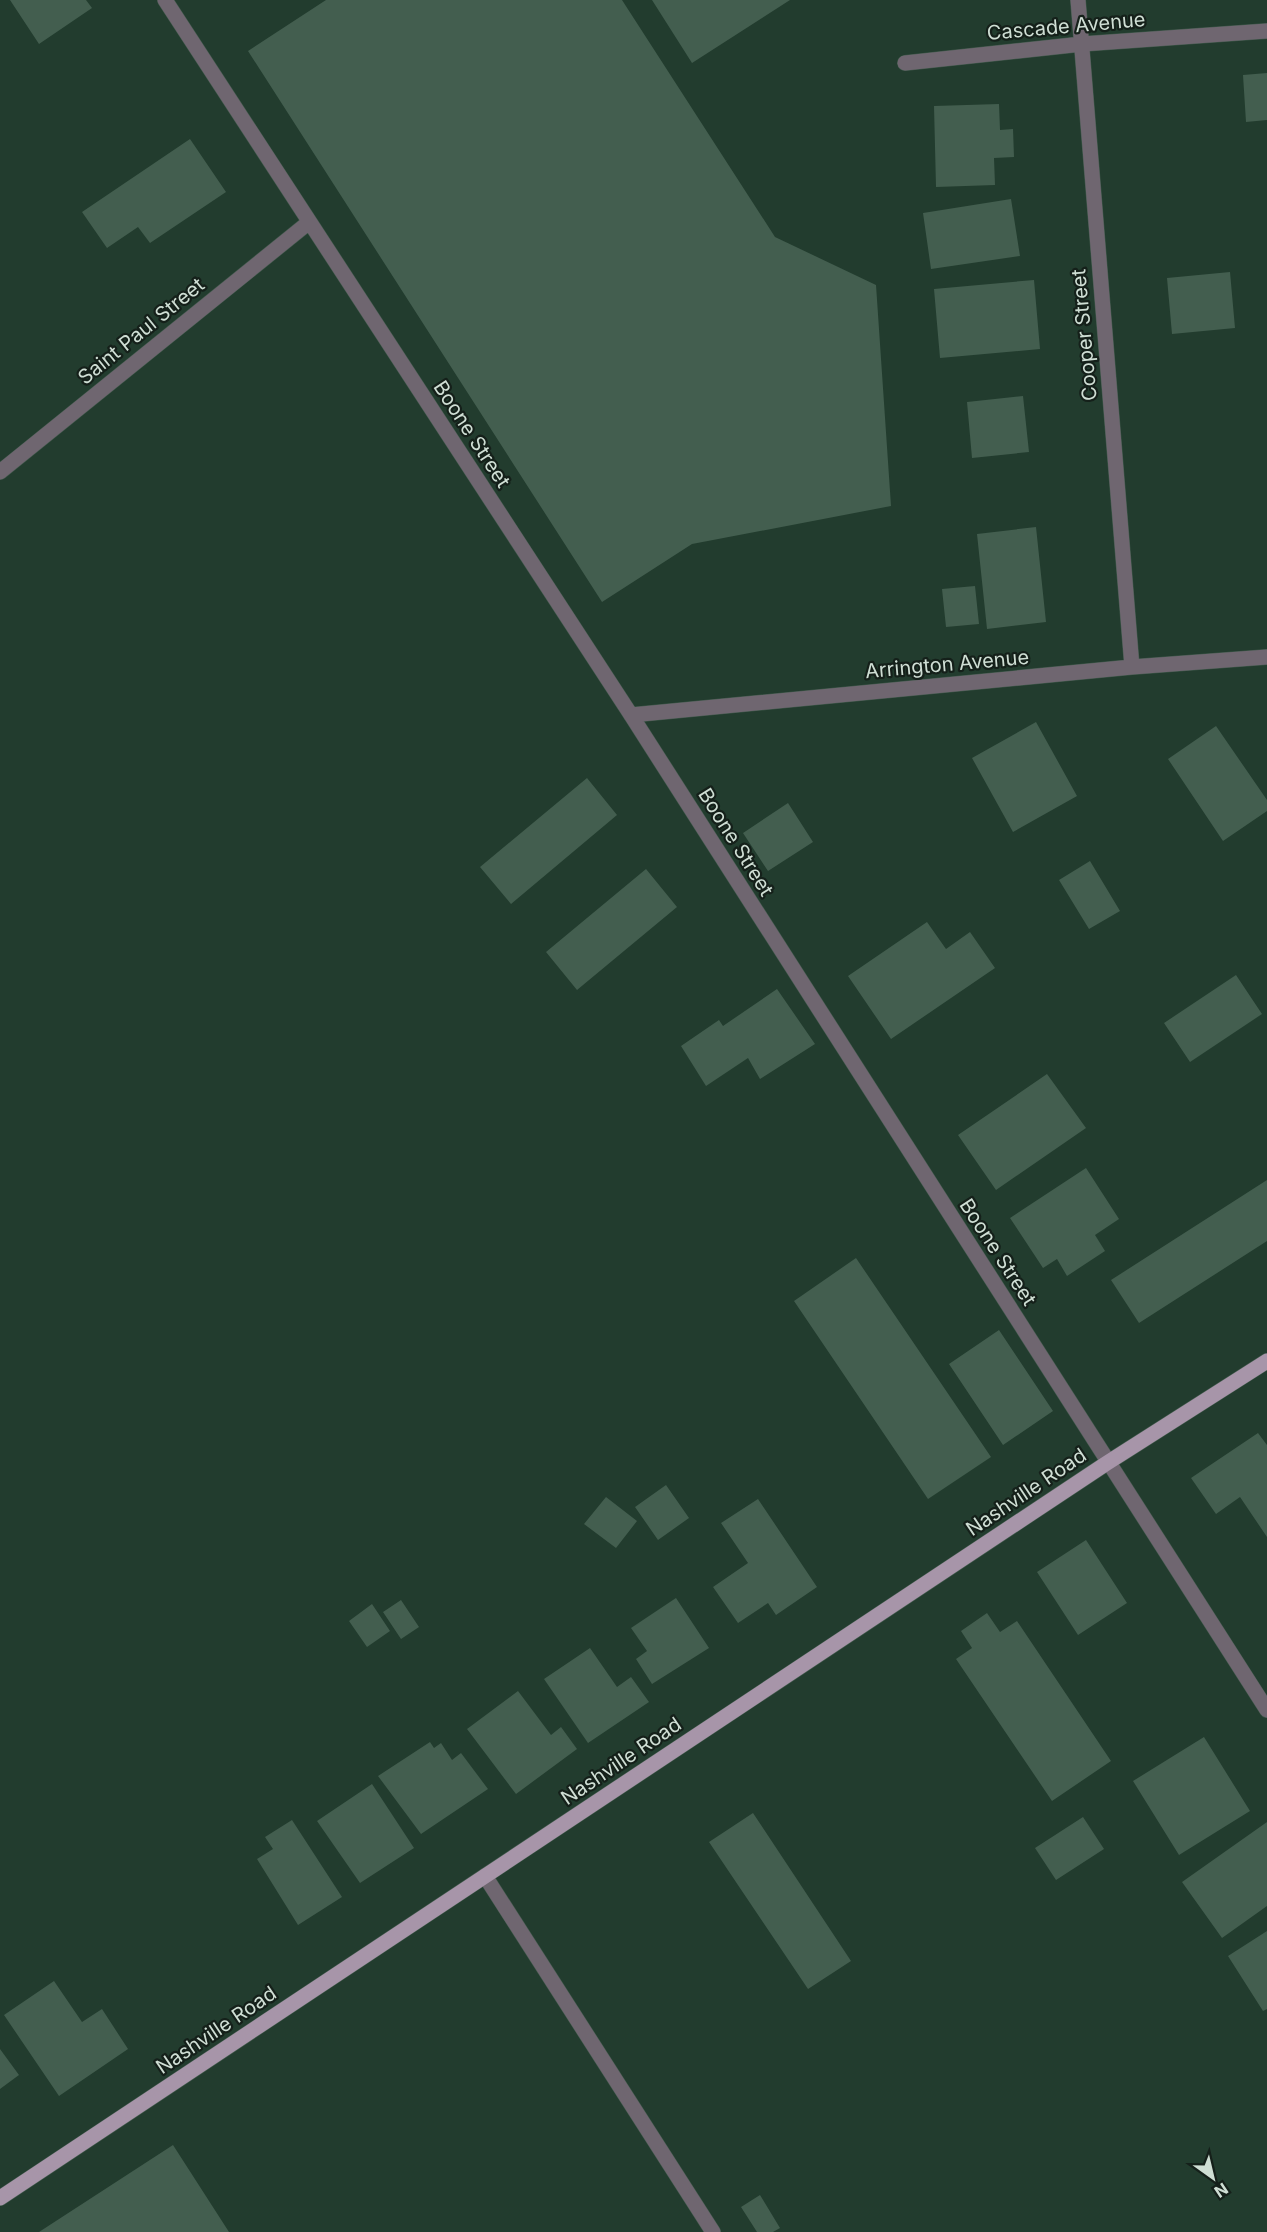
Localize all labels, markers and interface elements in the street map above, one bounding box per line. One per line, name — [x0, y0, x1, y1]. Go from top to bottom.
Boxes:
street label: Cascade Avenue — [986, 7, 1146, 45]
street label: Cooper Street — [1066, 268, 1102, 402]
street label: Saint Paul Street — [73, 272, 209, 389]
street label: Boone Street — [429, 376, 516, 492]
street label: Arrington Avenue — [864, 645, 1030, 683]
street label: Boone Street — [693, 784, 779, 901]
street label: Boone Street — [955, 1194, 1042, 1310]
street label: Nashville Road — [961, 1443, 1091, 1541]
street label: Nashville Road — [556, 1712, 686, 1810]
street label: Nashville Road — [151, 1981, 281, 2079]
north arrow — [1183, 2148, 1243, 2208]
text: N — [1211, 2179, 1232, 2202]

